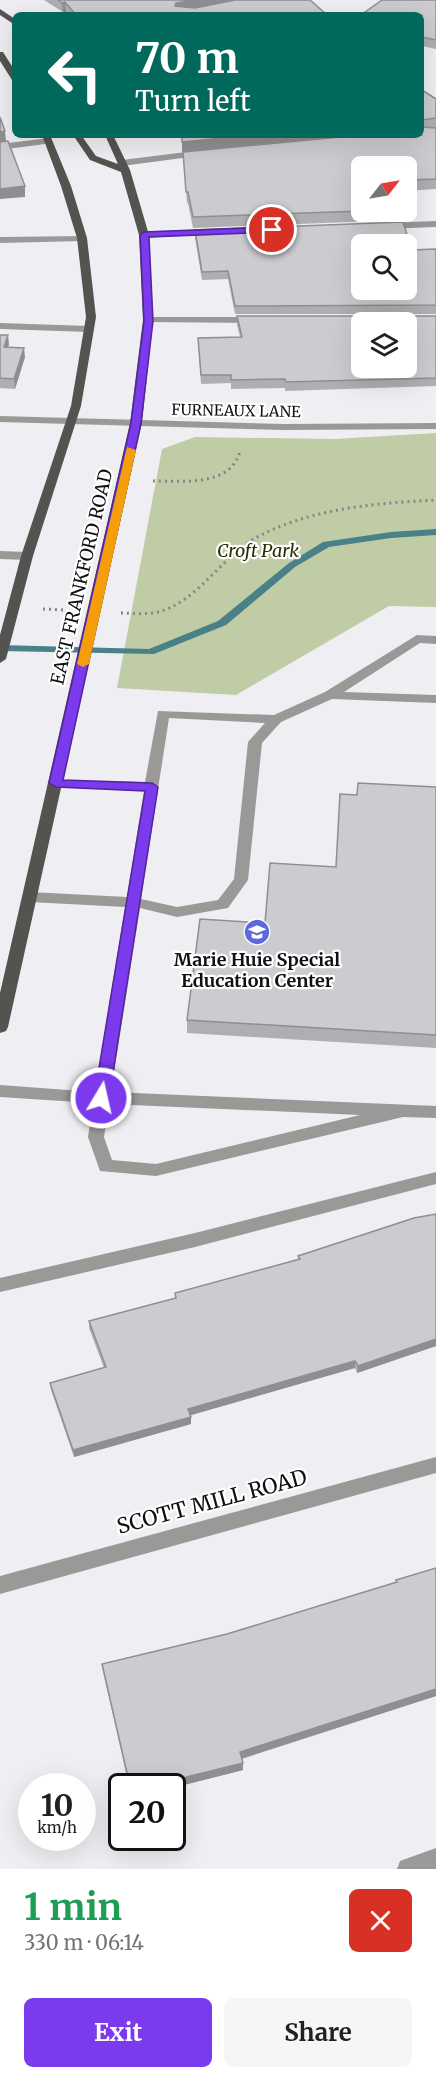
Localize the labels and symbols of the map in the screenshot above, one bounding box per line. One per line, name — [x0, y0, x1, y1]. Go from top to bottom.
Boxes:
north arrow — [351, 156, 417, 222]
pin — [246, 204, 297, 255]
street label: FURNEAUX LANE — [171, 400, 301, 421]
street label: EAST FRANKFORD ROAD — [45, 467, 118, 687]
park label: Croft Park — [217, 539, 299, 562]
school or university icon: Marie Huie Special Education Center — [242, 917, 272, 947]
place label: Marie Huie Special Education Center — [174, 948, 340, 992]
position arrow — [69, 1066, 133, 1130]
street label: SCOTT MILL ROAD — [114, 1463, 310, 1540]
speed limit sign: 20 — [108, 1773, 186, 1851]

